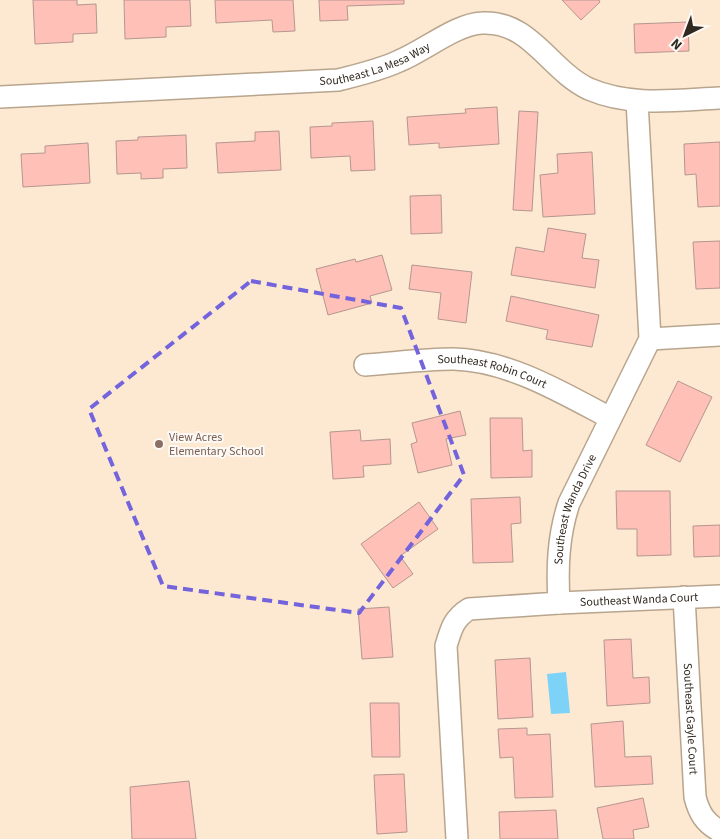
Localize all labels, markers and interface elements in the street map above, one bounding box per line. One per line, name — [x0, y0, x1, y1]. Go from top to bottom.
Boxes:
north arrow — [660, 10, 710, 60]
text: N — [667, 33, 687, 54]
street label: Southeast La Mesa Way — [319, 38, 434, 90]
street label: Southeast Robin Court — [437, 351, 550, 393]
place label: View Acres Elementary School — [169, 429, 264, 460]
marker: View Acres Elementary School — [153, 438, 165, 450]
street label: Southeast Wanda Drive — [550, 451, 601, 565]
street label: Southeast Wanda Court — [579, 589, 698, 611]
street label: Southeast Gayle Court — [679, 663, 702, 775]

